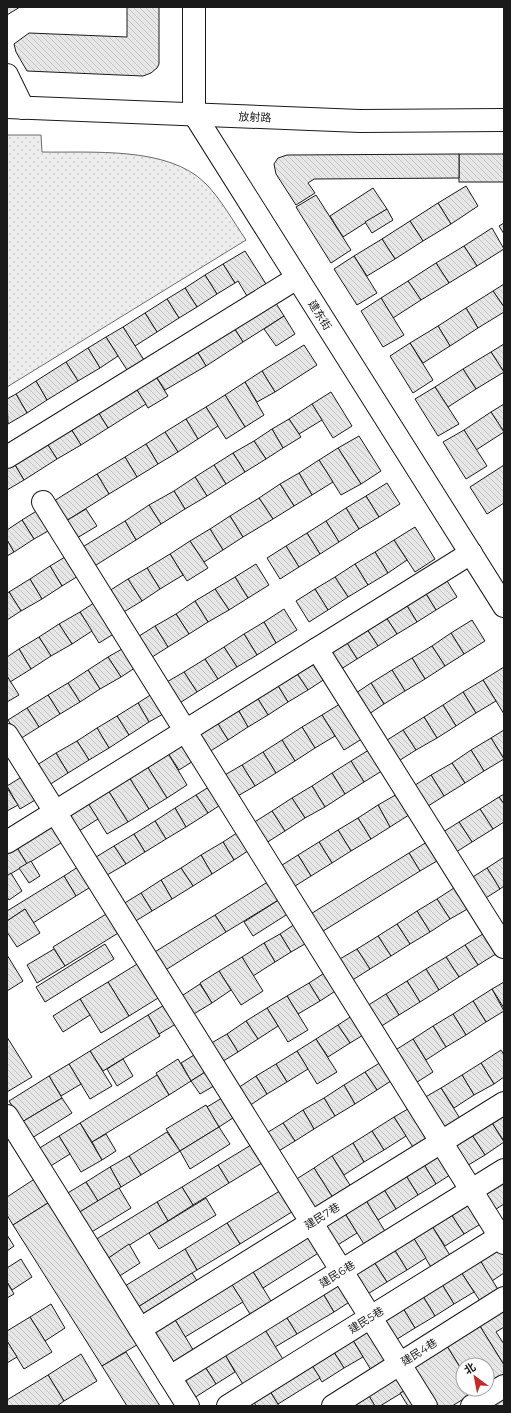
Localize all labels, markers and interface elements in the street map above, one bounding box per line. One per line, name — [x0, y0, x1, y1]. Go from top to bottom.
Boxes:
street label: 放射路 — [238, 109, 272, 125]
street label: 建东街 — [305, 297, 335, 333]
street label: 建民7巷 — [302, 1200, 342, 1232]
street label: 建民6巷 — [316, 1258, 358, 1290]
street label: 建民5巷 — [346, 1304, 386, 1336]
street label: 建民4巷 — [398, 1335, 440, 1369]
north arrow — [455, 1357, 495, 1397]
text: 北 — [461, 1360, 478, 1377]

